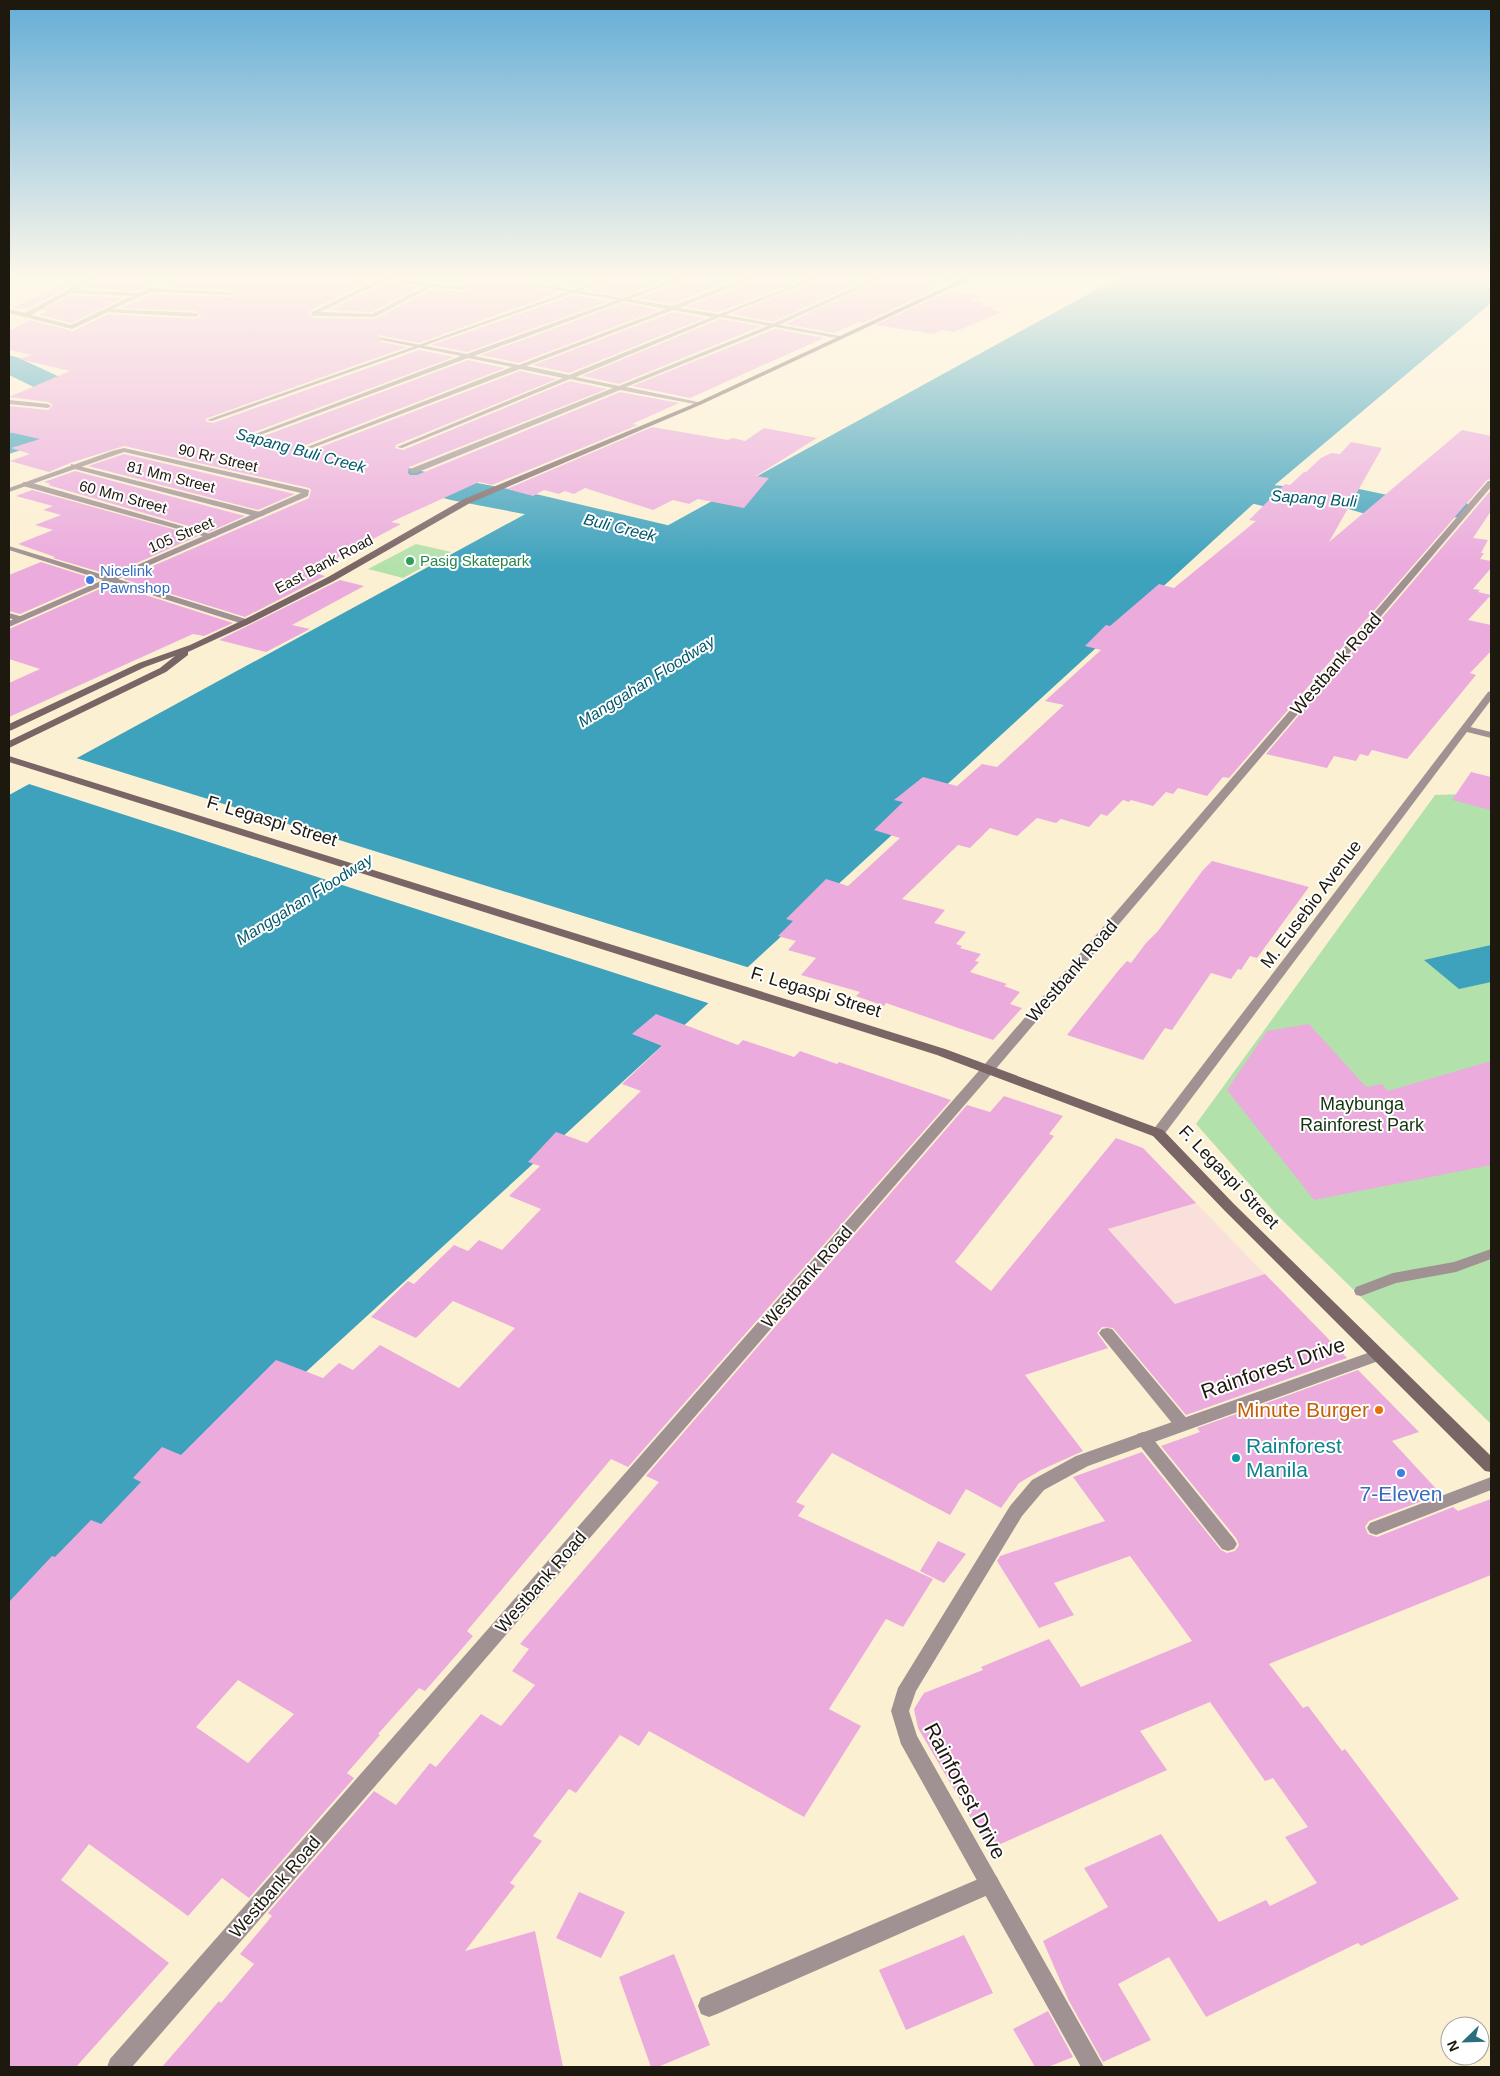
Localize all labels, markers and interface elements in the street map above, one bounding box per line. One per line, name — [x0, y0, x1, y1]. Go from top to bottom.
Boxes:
water label: Sapang Buli Creek — [234, 425, 368, 476]
street label: 90 Rr Street — [177, 440, 260, 475]
street label: 81 Mm Street — [125, 457, 218, 496]
street label: 60 Mm Street — [77, 477, 170, 517]
water label: Sapang Buli — [1270, 487, 1358, 510]
water label: Buli Creek — [582, 510, 659, 545]
street label: 105 Street — [146, 513, 217, 556]
street label: East Bank Road — [272, 531, 376, 597]
place label: Pasig Skatepark — [420, 552, 530, 569]
marker: Pasig Skatepark — [404, 555, 416, 567]
place label: Nicelink Pawnshop — [100, 562, 170, 596]
marker: Nicelink Pawnshop — [84, 574, 96, 586]
street label: Westbank Road — [1287, 609, 1385, 719]
water label: Manggahan Floodway — [575, 632, 718, 730]
street label: F. Legaspi Street — [204, 792, 340, 850]
street label: M. Eusebio Avenue — [1256, 836, 1366, 972]
water label: Manggahan Floodway — [233, 850, 376, 948]
street label: Westbank Road — [1023, 916, 1121, 1026]
street label: F. Legaspi Street — [748, 963, 884, 1021]
park label: Maybunga Rainforest Park — [1300, 1094, 1425, 1135]
street label: F. Legaspi Street — [1175, 1121, 1283, 1233]
street label: Westbank Road — [758, 1222, 856, 1332]
street label: Rainforest Drive — [1198, 1332, 1348, 1403]
place label: Minute Burger — [1237, 1398, 1369, 1421]
marker: Minute Burger — [1373, 1404, 1385, 1416]
place label: Rainforest Manila — [1246, 1434, 1342, 1481]
marker: Rainforest Manila — [1230, 1452, 1242, 1464]
marker: 7-Eleven — [1395, 1467, 1407, 1479]
place label: 7-Eleven — [1360, 1482, 1442, 1505]
street label: Westbank Road — [492, 1527, 590, 1637]
street label: Rainforest Drive — [920, 1719, 1011, 1863]
street label: Westbank Road — [226, 1832, 324, 1942]
north arrow — [1440, 2016, 1490, 2066]
text: N — [1444, 2038, 1462, 2054]

